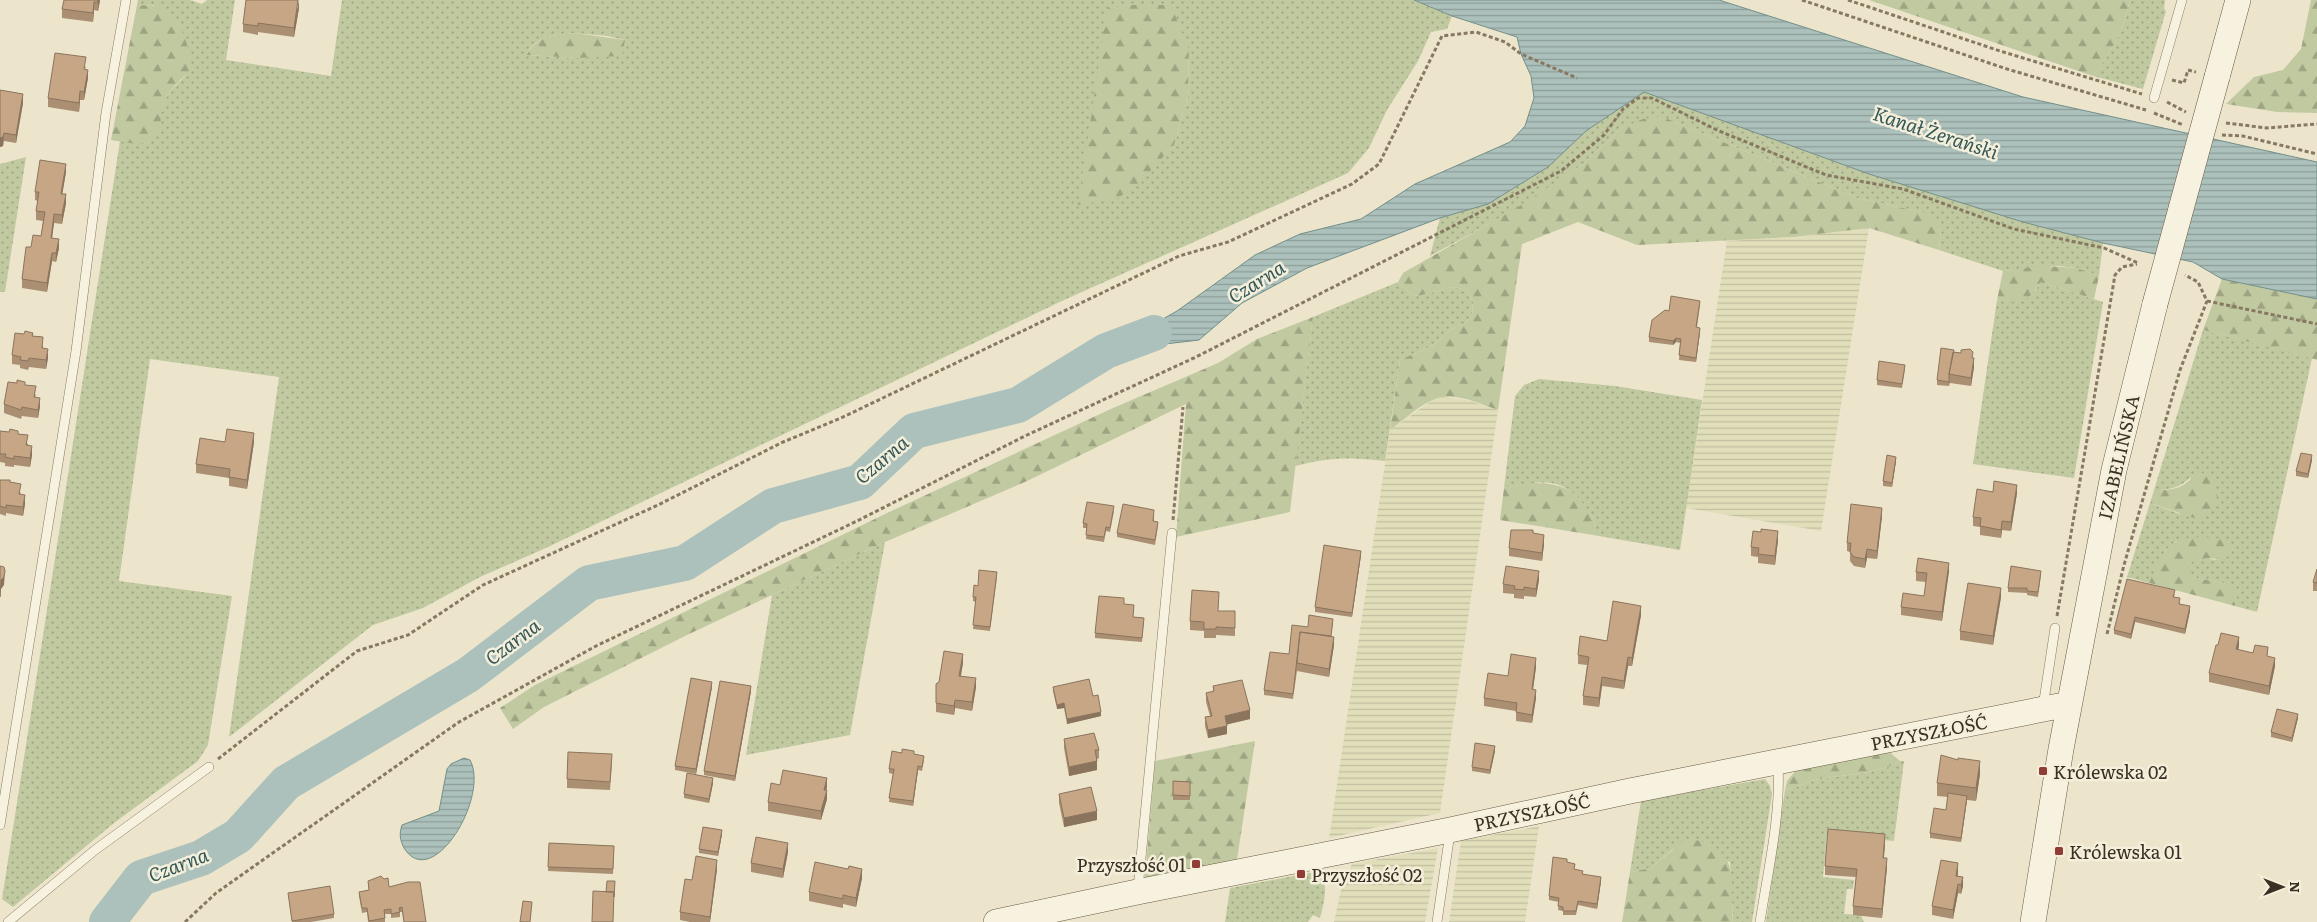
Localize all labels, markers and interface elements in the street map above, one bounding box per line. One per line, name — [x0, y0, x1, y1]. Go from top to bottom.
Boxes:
water label: Kanał Żerański — [1870, 99, 2002, 165]
water label: Czarna — [1222, 253, 1290, 309]
street label: IZABELIŃSKA — [2091, 392, 2145, 522]
water label: Czarna — [848, 428, 914, 490]
water label: Czarna — [479, 611, 545, 671]
street label: PRZYSZŁOŚĆ — [1868, 707, 1990, 757]
place label: Królewska 02 — [2053, 758, 2167, 785]
marker: Królewska 02 — [2037, 765, 2049, 777]
street label: PRZYSZŁOŚĆ — [1471, 786, 1593, 838]
place label: Królewska 01 — [2069, 838, 2182, 865]
water label: Czarna — [144, 840, 212, 888]
marker: Królewska 01 — [2053, 845, 2065, 857]
place label: Przyszłość 01 — [1076, 851, 1186, 878]
marker: Przyszłość 01 — [1190, 858, 1202, 870]
place label: Przyszłość 02 — [1311, 861, 1422, 888]
north arrow — [2257, 862, 2307, 912]
marker: Przyszłość 02 — [1295, 868, 1307, 880]
text: N — [2286, 881, 2306, 893]

